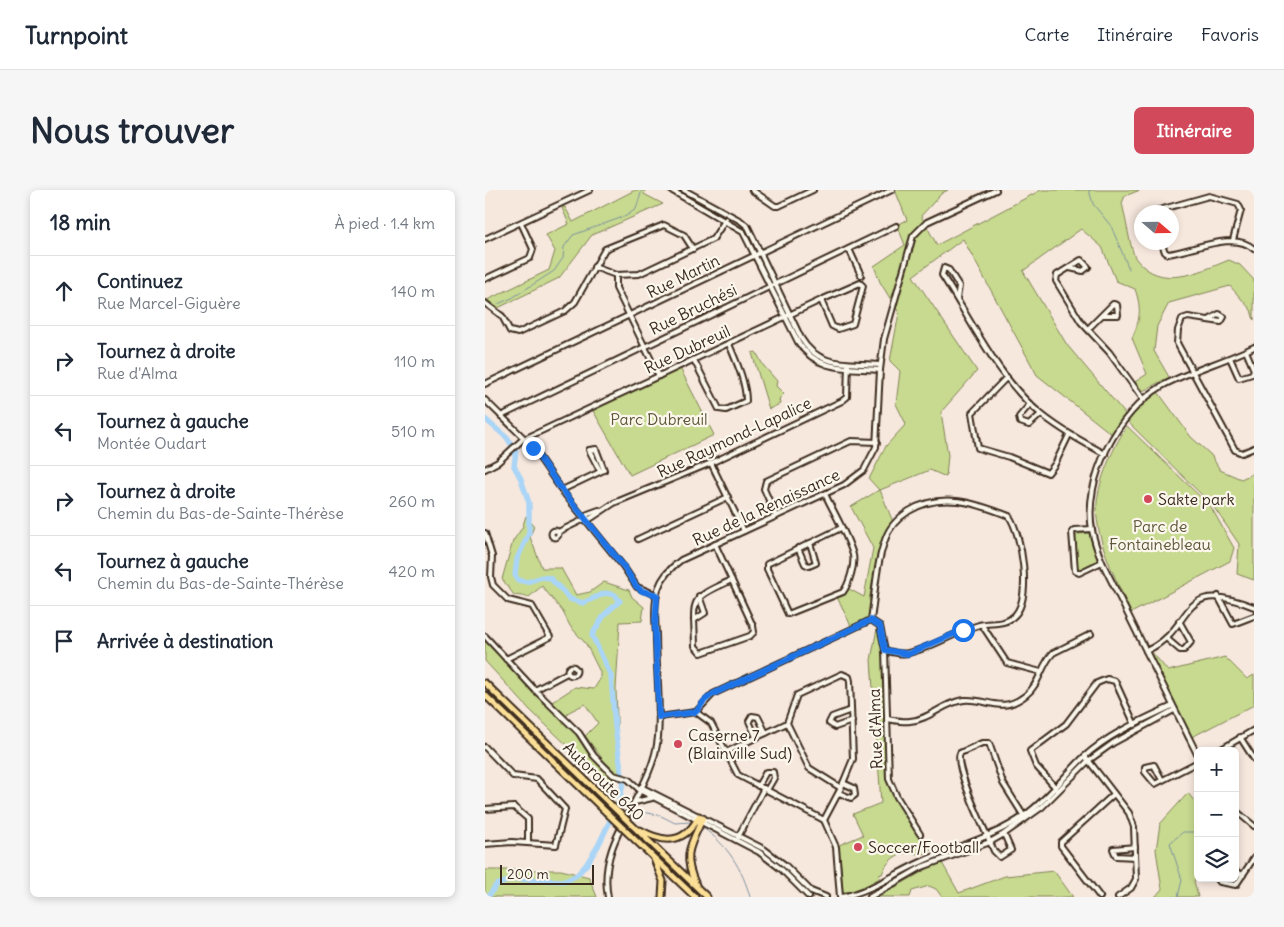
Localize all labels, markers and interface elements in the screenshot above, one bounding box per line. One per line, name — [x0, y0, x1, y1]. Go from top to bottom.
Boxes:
text: Turnpoint — [25, 20, 128, 50]
text: Carte — [1024, 23, 1069, 46]
text: Itinéraire — [1097, 23, 1173, 46]
text: Favoris — [1201, 23, 1259, 46]
button: Itinéraire — [1134, 107, 1254, 154]
text: Nous trouver — [30, 108, 234, 152]
north arrow — [1134, 205, 1179, 250]
text: 18 min — [50, 209, 111, 236]
text: À pied · 1.4 km — [334, 213, 435, 233]
street label: Rue Martin — [643, 250, 723, 302]
text: Continuez — [97, 269, 183, 293]
icon: ahead — [50, 277, 78, 305]
street label: Rue Bruchési — [646, 279, 740, 339]
text: 140 m — [391, 281, 435, 301]
text: Rue Marcel-Giguère — [97, 293, 241, 313]
street label: Rue Dubreuil — [641, 320, 733, 378]
text: Tournez à droite — [97, 339, 236, 363]
icon: right — [50, 347, 78, 375]
text: 110 m — [394, 351, 435, 371]
text: Rue d'Alma — [97, 363, 178, 383]
street label: Rue Raymond-Lapalice — [654, 392, 814, 482]
text: Tournez à gauche — [97, 409, 249, 433]
park label: Parc Dubreuil — [610, 409, 708, 429]
icon: left — [50, 417, 78, 445]
text: 510 m — [391, 421, 435, 441]
text: Montée Oudart — [97, 433, 206, 453]
route end — [522, 437, 545, 460]
street label: Rue de la Renaissance — [689, 464, 843, 550]
text: Tournez à droite — [97, 479, 236, 503]
icon: right — [50, 487, 78, 515]
place label: Sakte park — [1158, 489, 1235, 509]
text: 260 m — [389, 491, 435, 511]
marker: Sakte park — [1142, 493, 1154, 505]
text: Chemin du Bas-de-Sainte-Thérèse — [97, 503, 344, 523]
park label: Parc de Fontainebleau — [1109, 516, 1211, 554]
text: Tournez à gauche — [97, 549, 249, 573]
icon: left — [50, 557, 78, 585]
text: 420 m — [389, 561, 435, 581]
text: Chemin du Bas-de-Sainte-Thérèse — [97, 573, 344, 593]
route start — [952, 619, 975, 642]
icon: arrive — [50, 627, 78, 655]
text: Arrivée à destination — [97, 629, 273, 653]
street label: Rue d'Alma — [864, 688, 886, 770]
place label: Caserne 7 (Blainville Sud) — [688, 725, 792, 763]
street label: Autoroute 640 — [559, 737, 649, 825]
marker: Caserne 7 (Blainville Sud) — [672, 738, 684, 750]
map controls — [1194, 747, 1239, 882]
button: + — [1194, 747, 1239, 792]
button: − — [1194, 792, 1239, 837]
place label: Soccer/Football — [868, 837, 979, 857]
button: layers — [1194, 837, 1239, 882]
marker: Soccer/Football — [852, 841, 864, 853]
scale bar — [500, 862, 594, 885]
text: 200 m — [507, 865, 549, 883]

